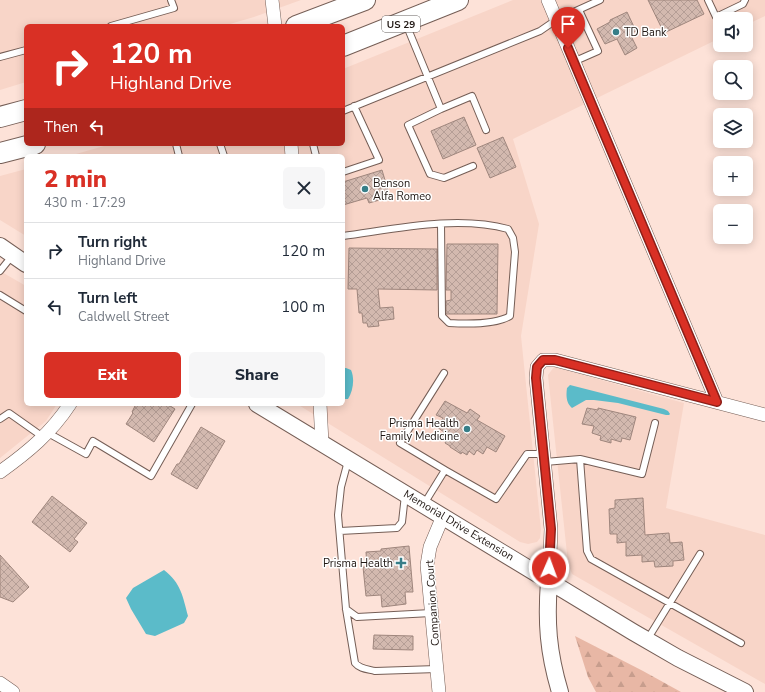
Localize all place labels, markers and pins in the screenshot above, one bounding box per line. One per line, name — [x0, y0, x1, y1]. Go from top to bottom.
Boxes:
pin — [551, 7.0, 585, 48]
place label: TD Bank — [624, 25, 667, 40]
marker: TD Bank — [611, 27, 621, 37]
place label: Benson Alfa Romeo — [373, 176, 431, 204]
marker: Benson Alfa Romeo — [360, 184, 370, 194]
place label: Prisma Health Family Medicine — [380, 416, 459, 444]
marker: Prisma Health Family Medicine — [462, 424, 472, 434]
place label: Prisma Health — [323, 556, 393, 571]
marker: Prisma Health — [396, 558, 406, 568]

